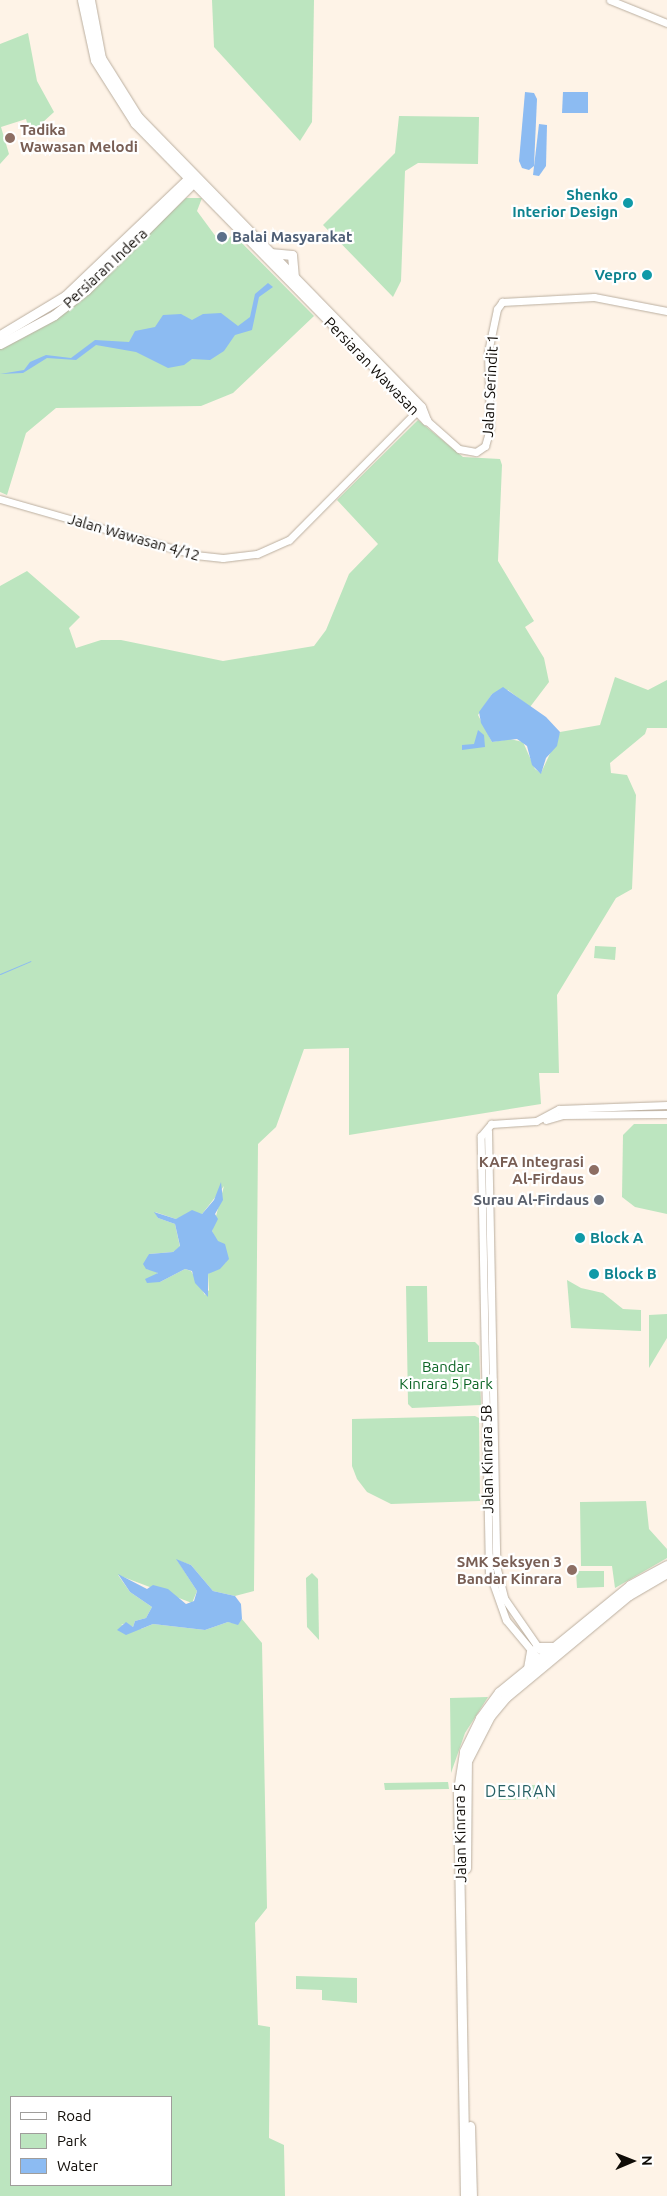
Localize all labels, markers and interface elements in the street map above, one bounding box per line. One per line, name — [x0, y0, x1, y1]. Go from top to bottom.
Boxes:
place label: Tadika Wawasan Melodi — [20, 120, 138, 155]
marker: Tadika Wawasan Melodi — [4, 132, 16, 144]
place label: Shenko Interior Design — [512, 185, 618, 220]
marker: Shenko Interior Design — [622, 197, 634, 209]
street label: Persiaran Indera — [59, 224, 151, 312]
place label: Balai Masyarakat — [232, 228, 352, 246]
marker: Balai Masyarakat — [216, 231, 228, 243]
place label: Vepro — [595, 266, 637, 284]
marker: Vepro — [641, 269, 653, 281]
street label: Persiaran Wawasan — [321, 313, 423, 419]
street label: Jalan Serindit 1 — [478, 334, 502, 438]
street label: Jalan Wawasan 4/12 — [66, 510, 202, 564]
place label: KAFA Integrasi Al-Firdaus — [479, 1152, 584, 1187]
marker: KAFA Integrasi Al-Firdaus — [588, 1164, 600, 1176]
place label: Surau Al-Firdaus — [474, 1191, 589, 1209]
marker: Surau Al-Firdaus — [593, 1194, 605, 1206]
place label: Block A — [590, 1229, 643, 1247]
marker: Block A — [574, 1232, 586, 1244]
place label: Block B — [604, 1265, 657, 1283]
marker: Block B — [588, 1268, 600, 1280]
park label: Bandar Kinrara 5 Park — [399, 1357, 493, 1392]
street label: Jalan Kinrara 5B — [477, 1405, 497, 1513]
place label: SMK Seksyen 3 Bandar Kinrara — [457, 1552, 562, 1587]
marker: SMK Seksyen 3 Bandar Kinrara — [566, 1564, 578, 1576]
district label: DESIRAN — [484, 1781, 558, 1801]
street label: Jalan Kinrara 5 — [450, 1783, 470, 1883]
legend — [10, 2096, 172, 2186]
text: Road — [57, 2107, 92, 2124]
text: Park — [57, 2132, 87, 2149]
north arrow — [607, 2136, 657, 2186]
text: N — [639, 2155, 655, 2166]
text: Water — [57, 2157, 98, 2174]

